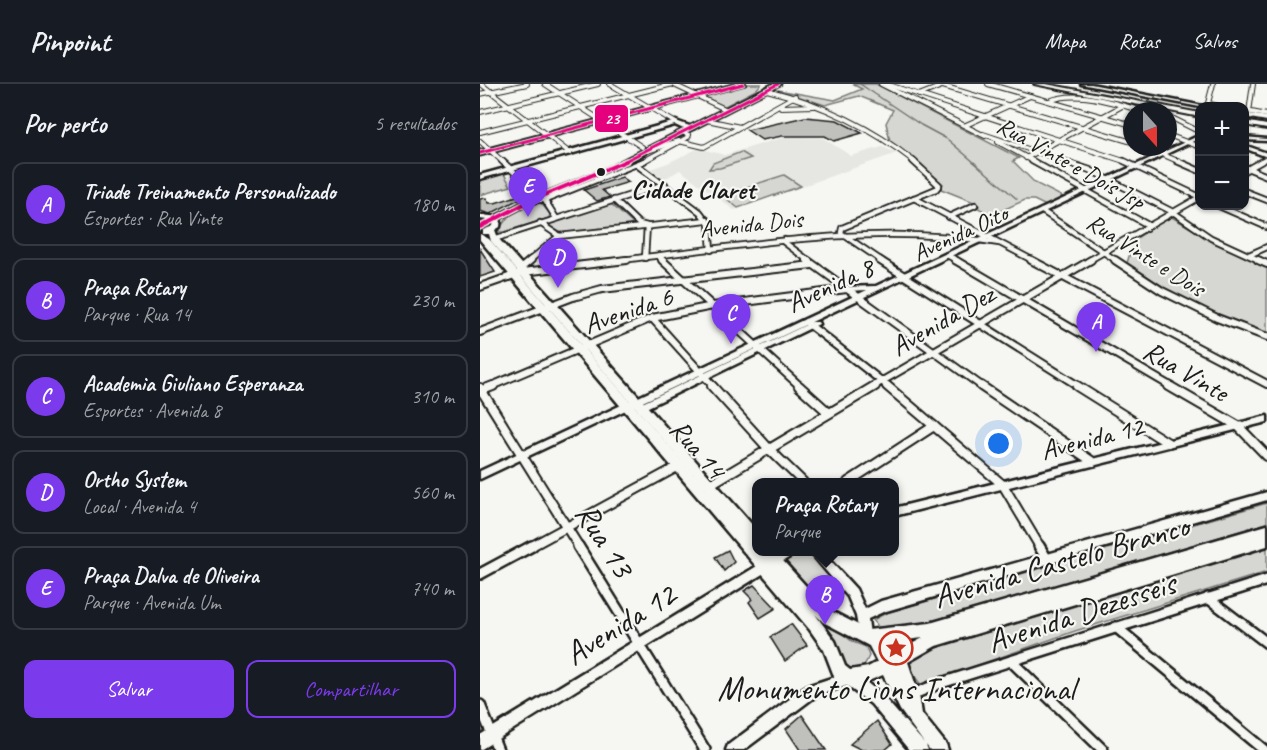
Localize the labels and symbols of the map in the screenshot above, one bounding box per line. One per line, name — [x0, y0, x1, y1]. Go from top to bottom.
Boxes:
north arrow — [1123, 102, 1177, 156]
line badge: 23 — [594, 104, 629, 133]
text: 23 — [605, 109, 621, 129]
street label: Rua Vinte e Dois Jsp — [992, 110, 1152, 217]
unlabelled marker — [595, 166, 607, 178]
pin: E — [508, 168, 548, 217]
district label: Cidade Claret — [631, 172, 758, 206]
street label: Avenida Oito — [908, 197, 1015, 268]
street label: Avenida Dois — [698, 203, 807, 244]
street label: Rua Vinte e Dois — [1081, 207, 1213, 305]
pin: D — [538, 238, 578, 288]
street label: Avenida 8 — [781, 249, 881, 320]
street label: Avenida Dez — [884, 275, 1003, 364]
street label: Avenida 6 — [579, 278, 679, 342]
pin: C — [712, 294, 750, 344]
pin: A — [1076, 302, 1116, 352]
street label: Rua Vinte — [1137, 333, 1236, 410]
street label: Avenida 12 — [1037, 408, 1149, 468]
street label: Rua 14 — [663, 412, 735, 488]
your location — [984, 429, 1013, 458]
street label: Rua 13 — [566, 495, 645, 587]
street label: Avenida Castelo Branco — [928, 504, 1197, 618]
street label: Avenida Dezesseis — [982, 561, 1183, 662]
street label: Avenida 12 — [557, 572, 686, 674]
pin: B — [806, 576, 844, 625]
place icon: Monumento Lions Internacional — [878, 630, 914, 666]
place label: Monumento Lions Internacional — [717, 668, 1080, 710]

